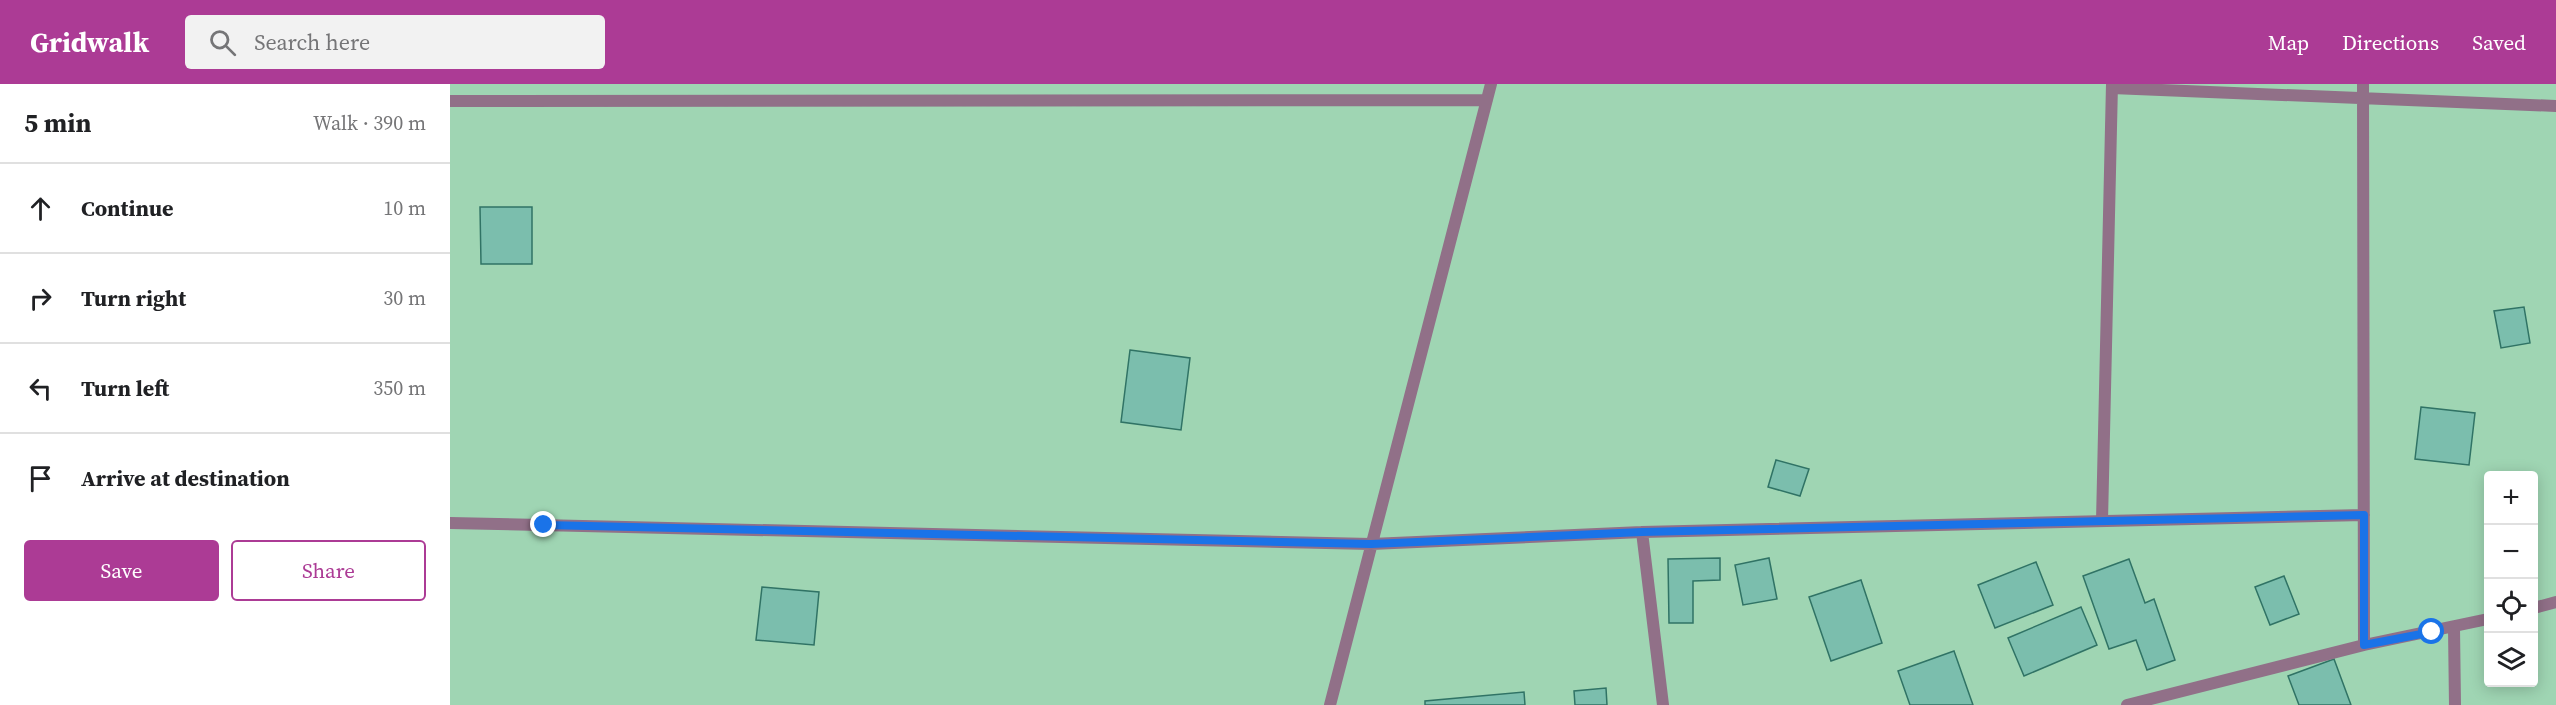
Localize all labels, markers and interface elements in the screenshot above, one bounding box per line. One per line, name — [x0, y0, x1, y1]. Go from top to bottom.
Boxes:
search box — [185, 15, 605, 69]
text: Gridwalk — [30, 23, 149, 61]
icon: search — [206, 26, 239, 59]
text: Search here — [254, 27, 370, 57]
text: Map — [2268, 28, 2309, 57]
text: Directions — [2342, 28, 2439, 57]
text: Saved — [2472, 28, 2526, 57]
text: 5 min — [24, 105, 91, 141]
text: Walk · 390 m — [313, 109, 426, 137]
icon: ahead — [24, 192, 57, 225]
text: Continue — [81, 193, 174, 223]
text: 10 m — [383, 194, 426, 222]
icon: right — [24, 282, 57, 315]
text: Turn right — [81, 283, 186, 313]
text: 30 m — [383, 284, 426, 312]
icon: left — [24, 372, 57, 405]
text: Turn left — [81, 373, 169, 403]
text: 350 m — [373, 374, 426, 402]
icon: arrive — [24, 462, 57, 495]
text: Arrive at destination — [81, 463, 290, 493]
map controls — [2484, 471, 2538, 687]
button: + — [2484, 471, 2538, 525]
route end — [530, 511, 556, 537]
button: − — [2484, 525, 2538, 579]
button: Save — [24, 540, 219, 601]
button: Share — [231, 540, 426, 601]
button: locate — [2484, 579, 2538, 633]
route start — [2418, 618, 2444, 644]
button: layers — [2484, 633, 2538, 687]

